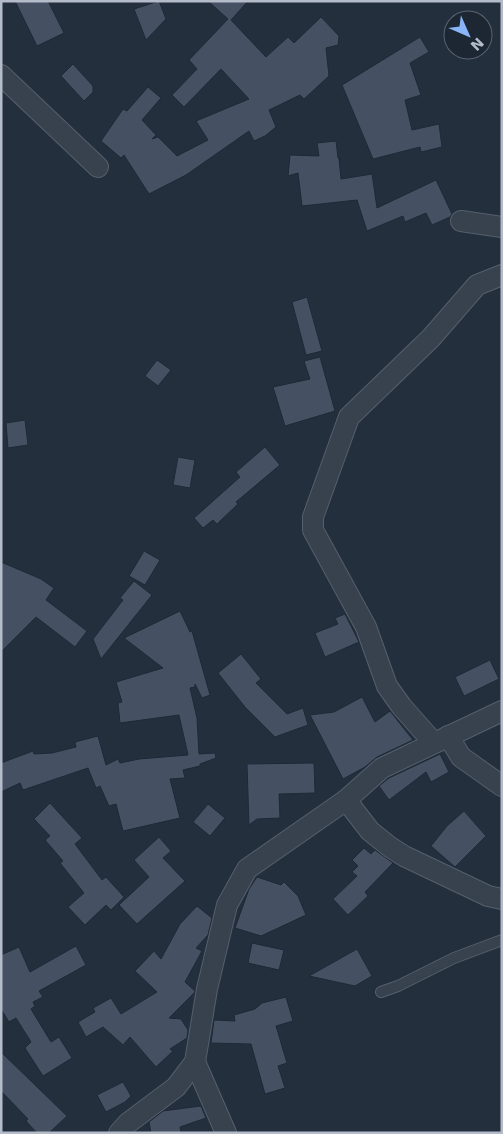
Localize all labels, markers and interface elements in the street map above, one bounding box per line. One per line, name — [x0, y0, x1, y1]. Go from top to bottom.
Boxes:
north arrow — [443, 10, 493, 60]
text: N — [467, 34, 487, 54]

